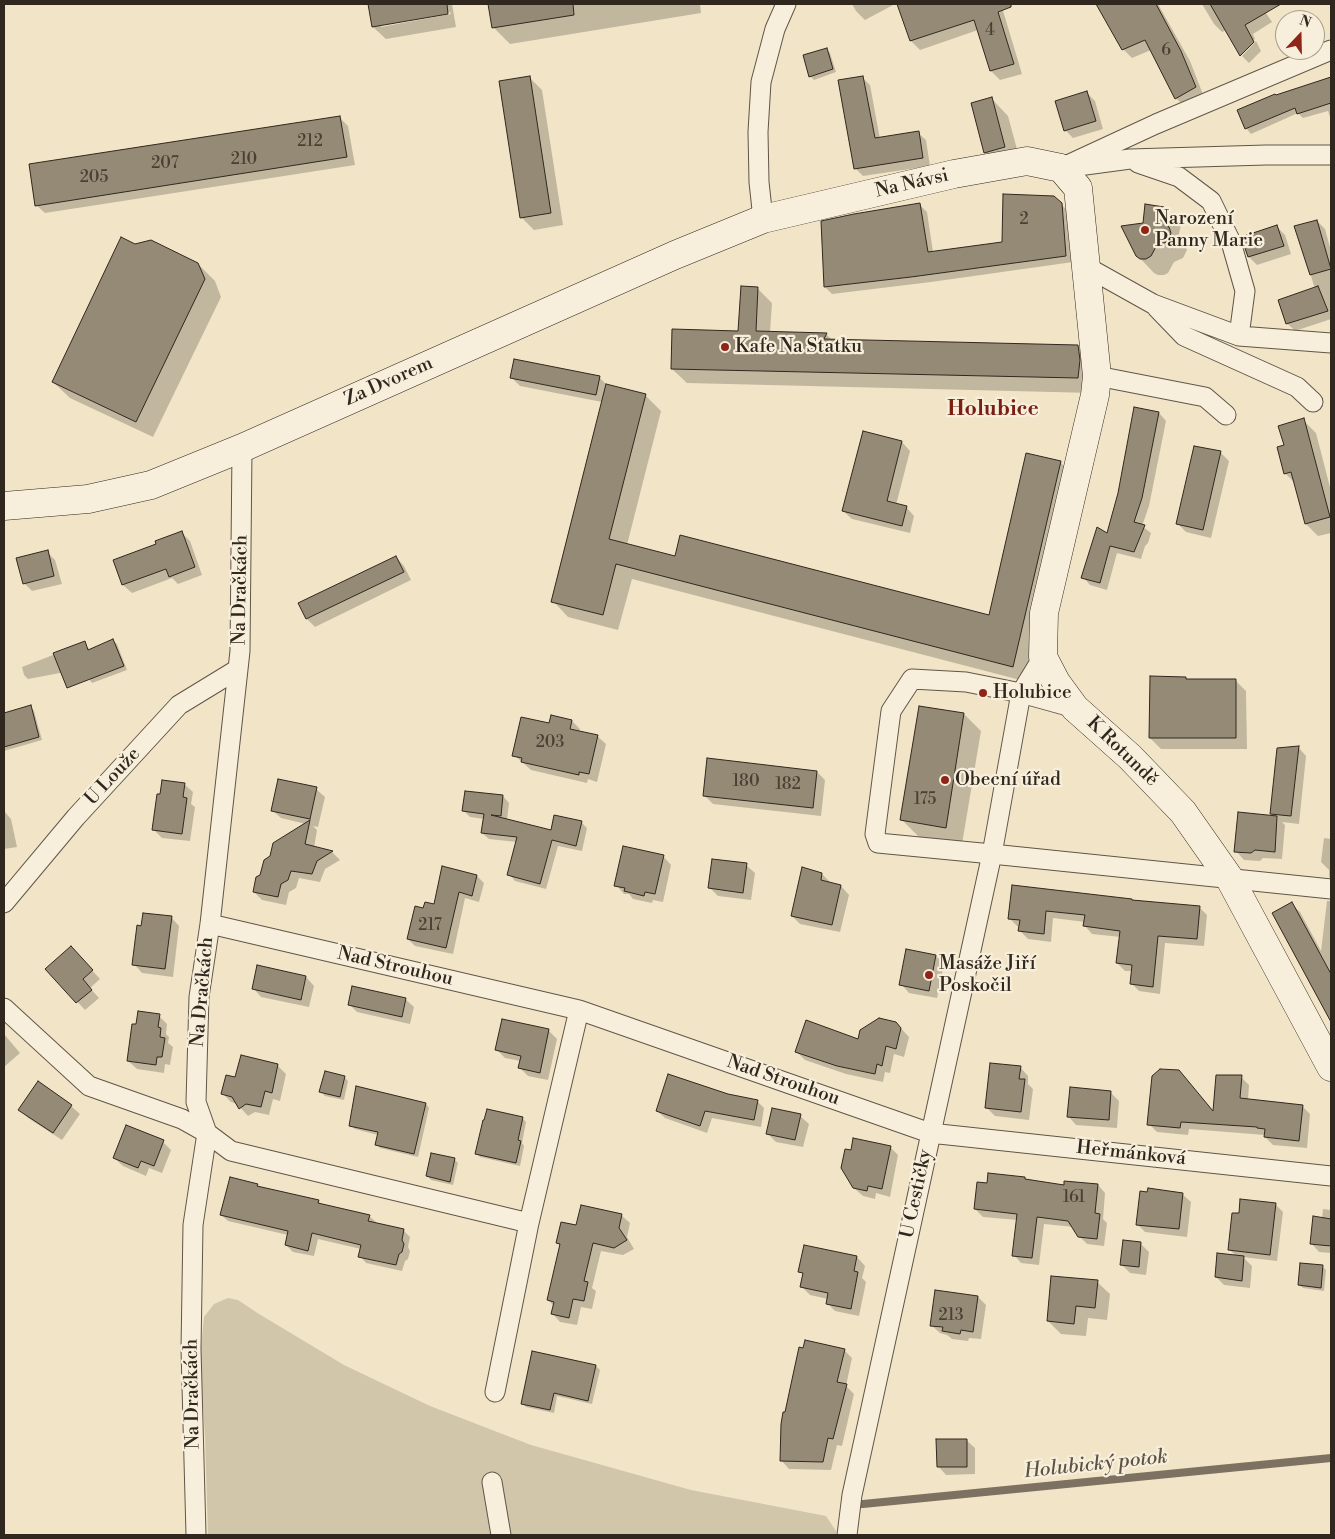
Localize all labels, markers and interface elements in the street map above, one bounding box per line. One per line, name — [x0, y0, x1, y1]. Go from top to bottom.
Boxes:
north arrow — [1275, 10, 1325, 60]
text: N — [1297, 12, 1313, 32]
house number: 4 — [985, 21, 995, 41]
house number: 6 — [1161, 41, 1171, 61]
house number: 212 — [297, 132, 323, 152]
house number: 210 — [231, 150, 257, 170]
house number: 207 — [151, 154, 179, 174]
street label: Na Návsi — [873, 164, 951, 204]
house number: 205 — [80, 168, 108, 188]
place label: Narození Panny Marie — [1155, 208, 1263, 252]
house number: 2 — [1019, 210, 1029, 230]
marker: Narození Panny Marie — [1139, 224, 1151, 236]
place label: Kafe Na Statku — [735, 336, 862, 358]
marker: Kafe Na Statku — [719, 341, 731, 353]
street label: Za Dvorem — [341, 352, 437, 412]
district label: Holubice — [947, 397, 1039, 423]
street label: Na Dračkách — [229, 535, 253, 645]
place label: Holubice — [993, 682, 1072, 704]
marker: Holubice — [977, 687, 989, 699]
street label: K Rotundě — [1082, 712, 1162, 792]
house number: 203 — [536, 733, 564, 753]
street label: U Louže — [81, 743, 145, 811]
place label: Obecní úřad — [955, 769, 1061, 791]
house number: 180 — [733, 772, 759, 792]
marker: Obecní úřad — [939, 774, 951, 786]
house number: 182 — [775, 775, 801, 795]
house number: 175 — [914, 790, 936, 810]
house number: 217 — [418, 916, 442, 936]
street label: Na Dračkách — [187, 936, 219, 1048]
street label: Nad Strouhou — [335, 943, 455, 991]
place label: Masáže Jiří Poskočil — [939, 953, 1036, 997]
marker: Masáže Jiří Poskočil — [923, 969, 935, 981]
street label: Nad Strouhou — [723, 1051, 843, 1111]
street label: Heřmánková — [1075, 1137, 1187, 1171]
street label: U Cestičky — [896, 1147, 938, 1241]
house number: 161 — [1063, 1188, 1085, 1208]
house number: 213 — [938, 1306, 964, 1326]
street label: Na Dračkách — [181, 1339, 205, 1449]
water label: Holubický potok — [1023, 1446, 1169, 1484]

